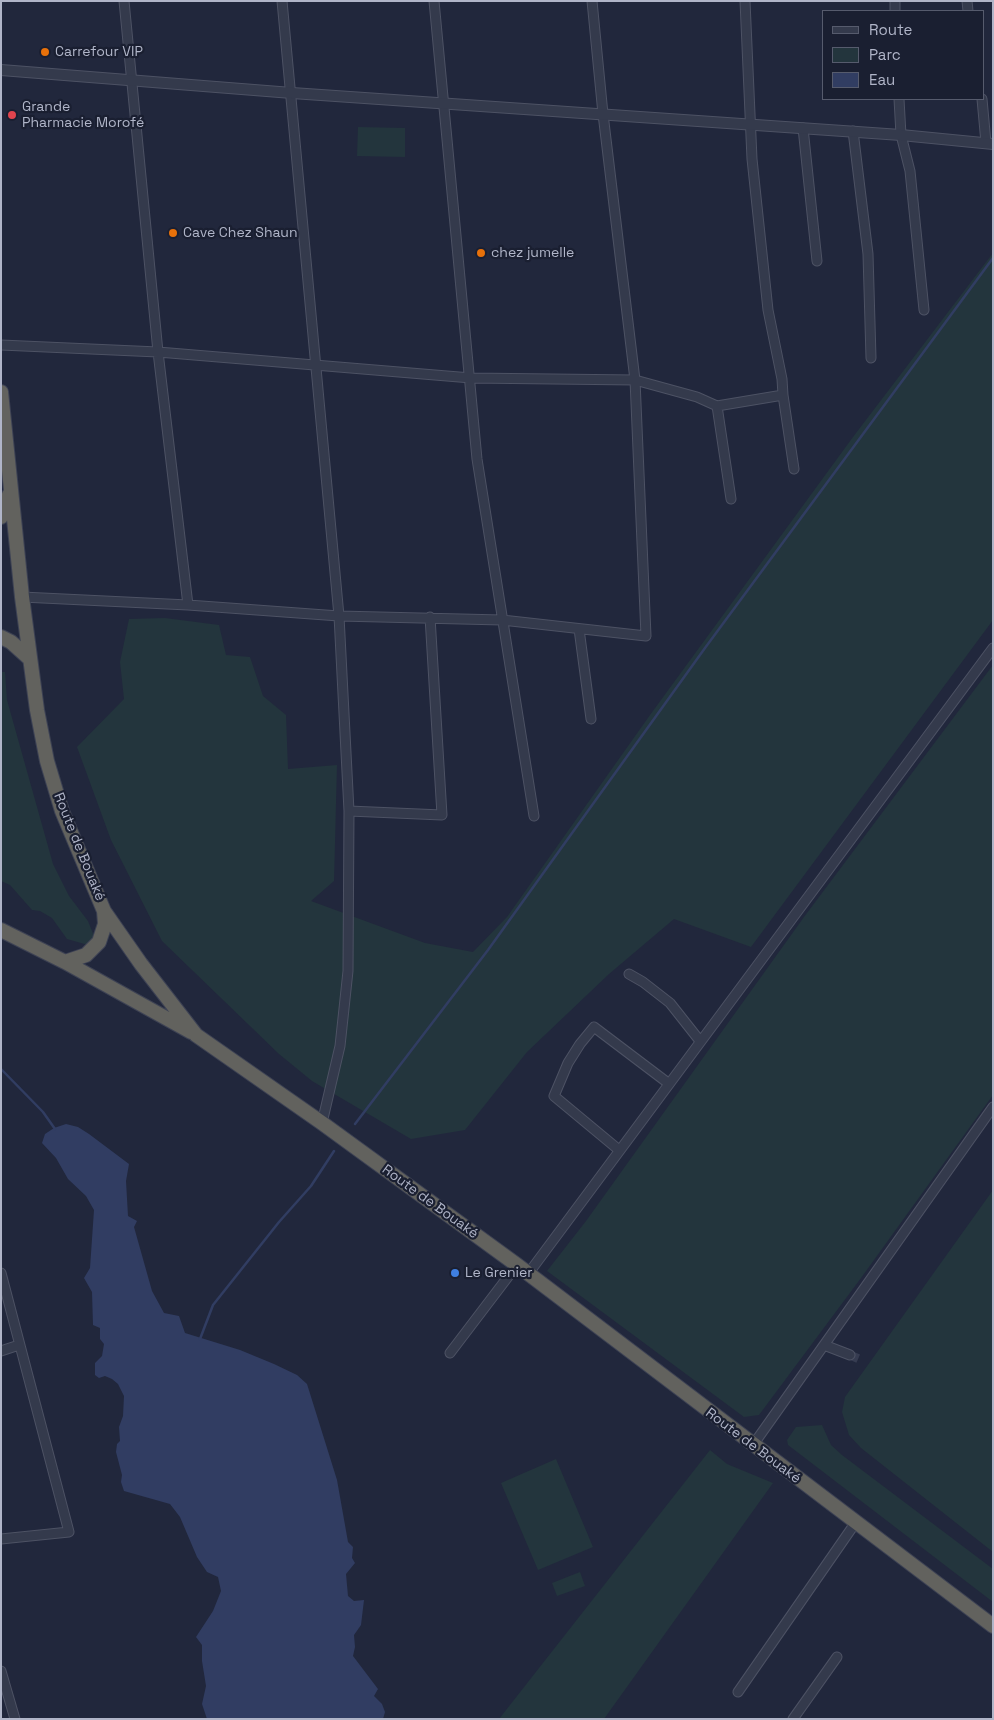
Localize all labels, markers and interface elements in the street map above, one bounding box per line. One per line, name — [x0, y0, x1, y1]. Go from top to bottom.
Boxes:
legend — [822, 10, 984, 100]
text: Route — [869, 20, 912, 39]
place label: Carrefour VIP — [55, 44, 143, 60]
text: Parc — [869, 45, 901, 64]
marker: Carrefour VIP — [39, 46, 51, 58]
text: Eau — [869, 70, 895, 89]
place label: Grande Pharmacie Morofé — [22, 99, 144, 132]
marker: Grande Pharmacie Morofé — [6, 109, 18, 121]
place label: Cave Chez Shaun — [183, 225, 297, 241]
marker: Cave Chez Shaun — [167, 227, 179, 239]
place label: chez jumelle — [491, 245, 574, 261]
marker: chez jumelle — [475, 247, 487, 259]
street label: Route de Bouaké — [50, 791, 108, 903]
street label: Route de Bouaké — [379, 1161, 481, 1243]
place label: Le Grenier — [465, 1265, 533, 1281]
marker: Le Grenier — [449, 1267, 461, 1279]
street label: Route de Bouaké — [702, 1405, 804, 1487]

